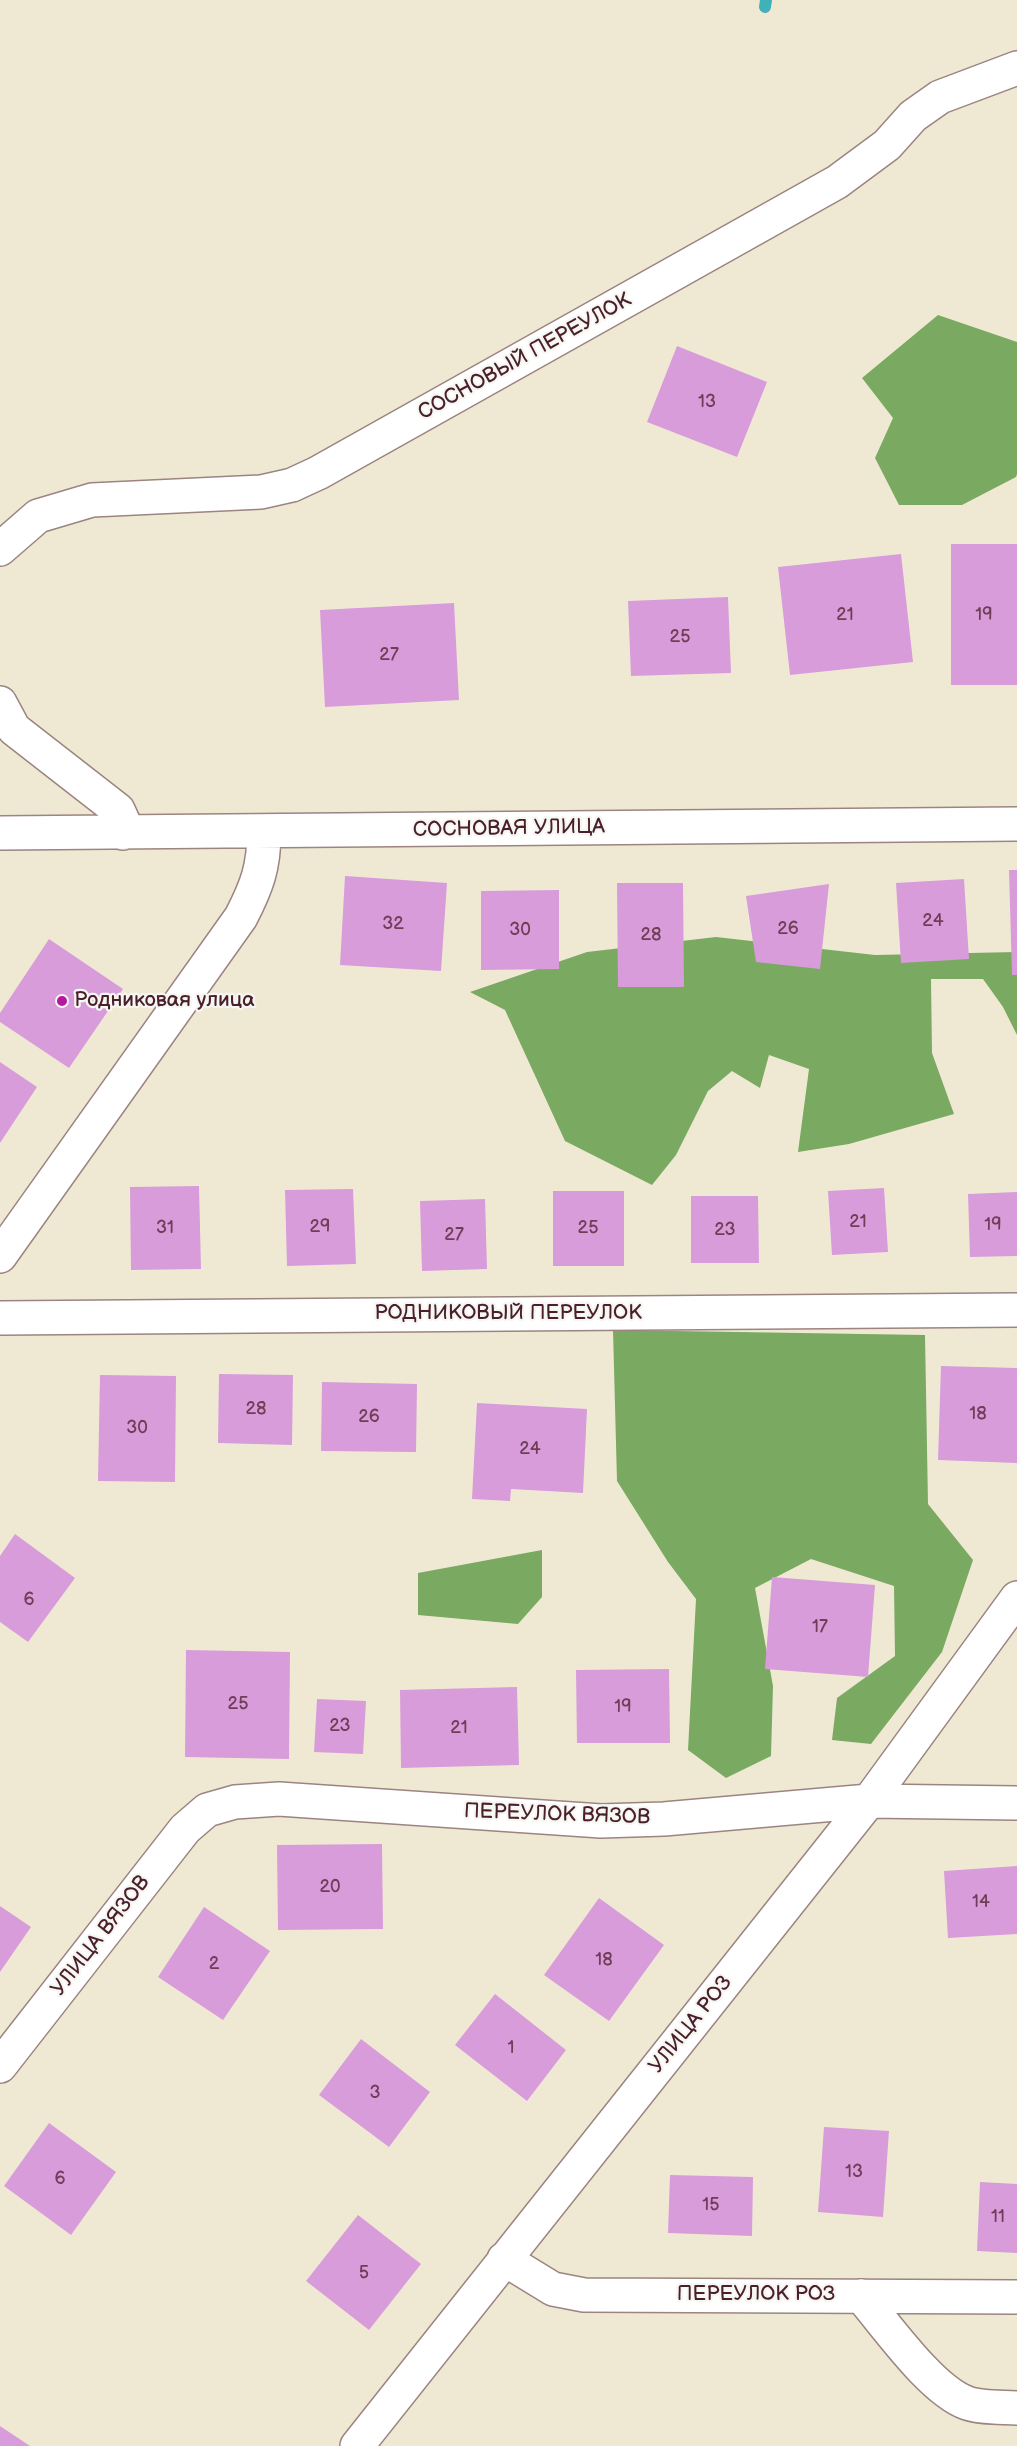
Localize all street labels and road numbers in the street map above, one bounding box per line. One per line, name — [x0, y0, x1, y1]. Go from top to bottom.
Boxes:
street label: СОСНОВЫЙ ПЕРЕУЛОК — [414, 288, 636, 426]
street label: СОСНОВАЯ УЛИЦА — [413, 815, 605, 843]
street label: РОДНИКОВЫЙ ПЕРЕУЛОК — [374, 1301, 642, 1327]
street label: ПЕРЕУЛОК ВЯЗОВ — [463, 1799, 651, 1831]
street label: УЛИЦА ВЯЗОВ — [46, 1871, 156, 2001]
street label: УЛИЦА РОЗ — [644, 1971, 738, 2079]
street label: ПЕРЕУЛОК РОЗ — [677, 2282, 835, 2308]

